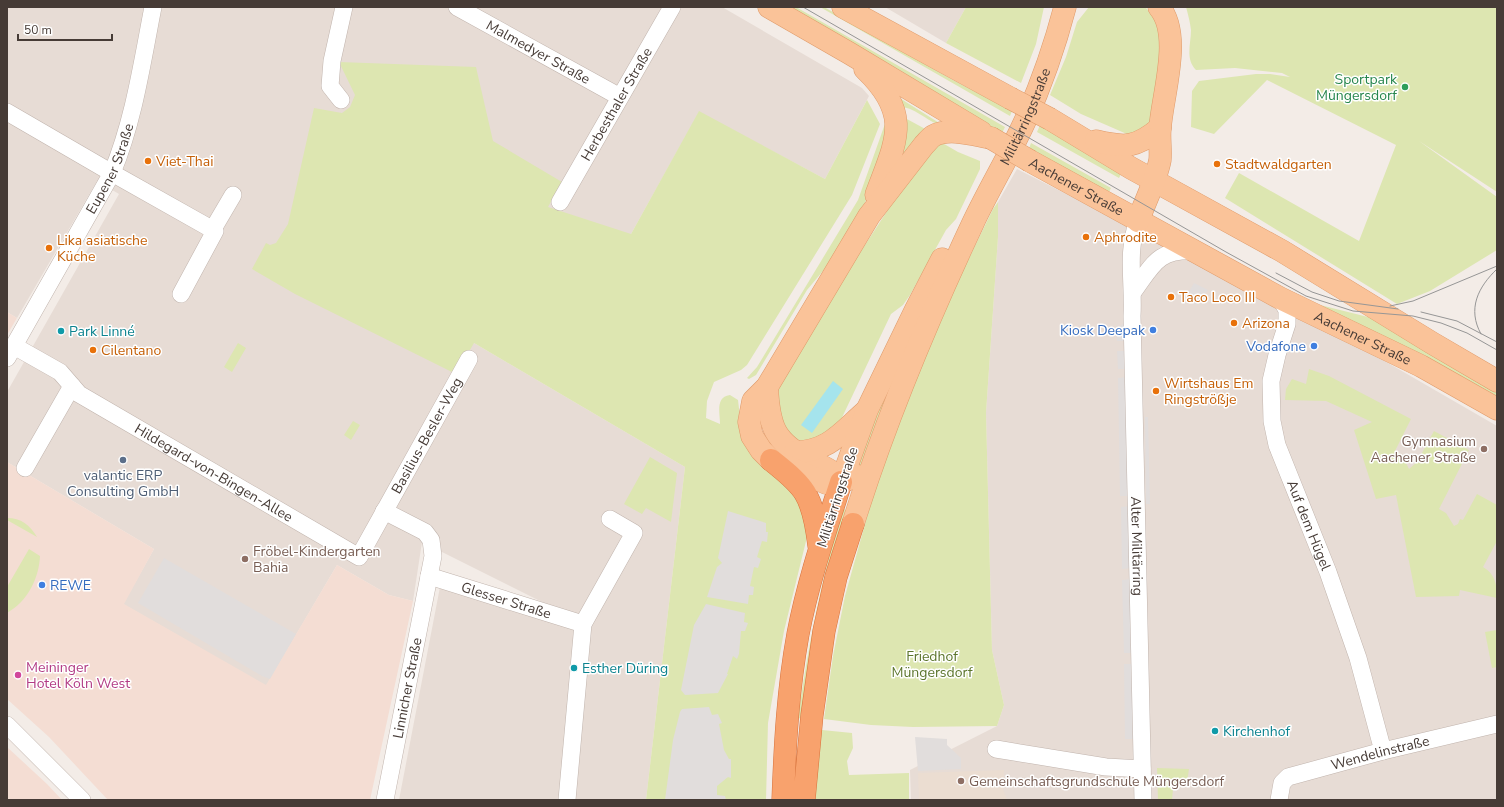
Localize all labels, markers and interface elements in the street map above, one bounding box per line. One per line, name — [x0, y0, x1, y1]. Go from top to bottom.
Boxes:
scale bar — [18, 16, 112, 42]
street label: Malmedyer Straße — [483, 16, 594, 89]
text: 50 m — [24, 22, 52, 38]
street label: Herbesthaler Straße — [577, 44, 657, 164]
street label: Militärringstraße — [996, 66, 1055, 169]
place label: Sportpark Müngersdorf — [1316, 70, 1398, 105]
marker: Sportpark Müngersdorf — [1400, 82, 1410, 92]
street label: Eupener Straße — [82, 121, 138, 218]
place label: Viet-Thai — [155, 152, 213, 171]
street label: Aachener Straße — [1025, 153, 1127, 221]
place label: Stadtwaldgarten — [1225, 155, 1332, 174]
marker: Viet-Thai — [143, 156, 153, 166]
marker: Stadtwaldgarten — [1212, 159, 1222, 169]
place label: Aphrodite — [1094, 228, 1157, 247]
place label: Lika asiatische Küche — [57, 231, 147, 266]
marker: Aphrodite — [1081, 232, 1091, 242]
marker: Lika asiatische Küche — [44, 243, 54, 253]
place label: Taco Loco III — [1179, 288, 1255, 307]
marker: Taco Loco III — [1166, 292, 1176, 302]
street label: Aachener Straße — [1311, 307, 1414, 370]
place label: Arizona — [1242, 314, 1290, 333]
marker: Arizona — [1229, 318, 1239, 328]
place label: Kiosk Deepak — [1060, 321, 1146, 340]
place label: Park Linné — [69, 322, 135, 341]
marker: Kiosk Deepak — [1148, 325, 1158, 335]
marker: Park Linné — [56, 326, 66, 336]
place label: Vodafone — [1245, 337, 1306, 356]
place label: Cilentano — [101, 341, 161, 360]
marker: Vodafone — [1309, 341, 1319, 351]
marker: Cilentano — [88, 345, 98, 355]
street label: Basilius-Besler-Weg — [387, 374, 467, 497]
place label: Wirtshaus Em Ringströßje — [1164, 374, 1253, 409]
marker: Wirtshaus Em Ringströßje — [1151, 386, 1161, 396]
street label: Hildegard-von-Bingen-Allee — [131, 419, 296, 526]
place label: Gymnasium Aachener Straße — [1371, 432, 1476, 467]
marker: Gymnasium Aachener Straße — [1479, 444, 1489, 454]
street label: Militärringstraße — [812, 445, 863, 550]
marker: valantic ERP Consulting GmbH — [118, 455, 128, 465]
place label: valantic ERP Consulting GmbH — [67, 466, 179, 501]
street label: Auf dem Hügel — [1282, 477, 1336, 574]
street label: Alter Militärring — [1126, 496, 1147, 596]
place label: Fröbel-Kindergarten Bahia — [253, 542, 381, 577]
marker: Fröbel-Kindergarten Bahia — [240, 554, 250, 564]
place label: REWE — [50, 576, 91, 595]
street label: Glesser Straße — [459, 578, 553, 624]
marker: REWE — [37, 580, 47, 590]
street label: Linnicher Straße — [388, 636, 427, 740]
park label: Friedhof Müngersdorf — [891, 647, 973, 682]
place label: Meininger Hotel Köln West — [26, 658, 130, 693]
place label: Esther Düring — [582, 659, 668, 678]
marker: Esther Düring — [569, 663, 579, 673]
marker: Meininger Hotel Köln West — [13, 670, 23, 680]
place label: Kirchenhof — [1223, 722, 1290, 741]
marker: Kirchenhof — [1210, 726, 1220, 736]
street label: Wendelinstraße — [1329, 731, 1431, 775]
place label: Gemeinschaftsgrundschule Müngersdorf — [969, 772, 1225, 791]
marker: Gemeinschaftsgrundschule Müngersdorf — [956, 776, 966, 786]

